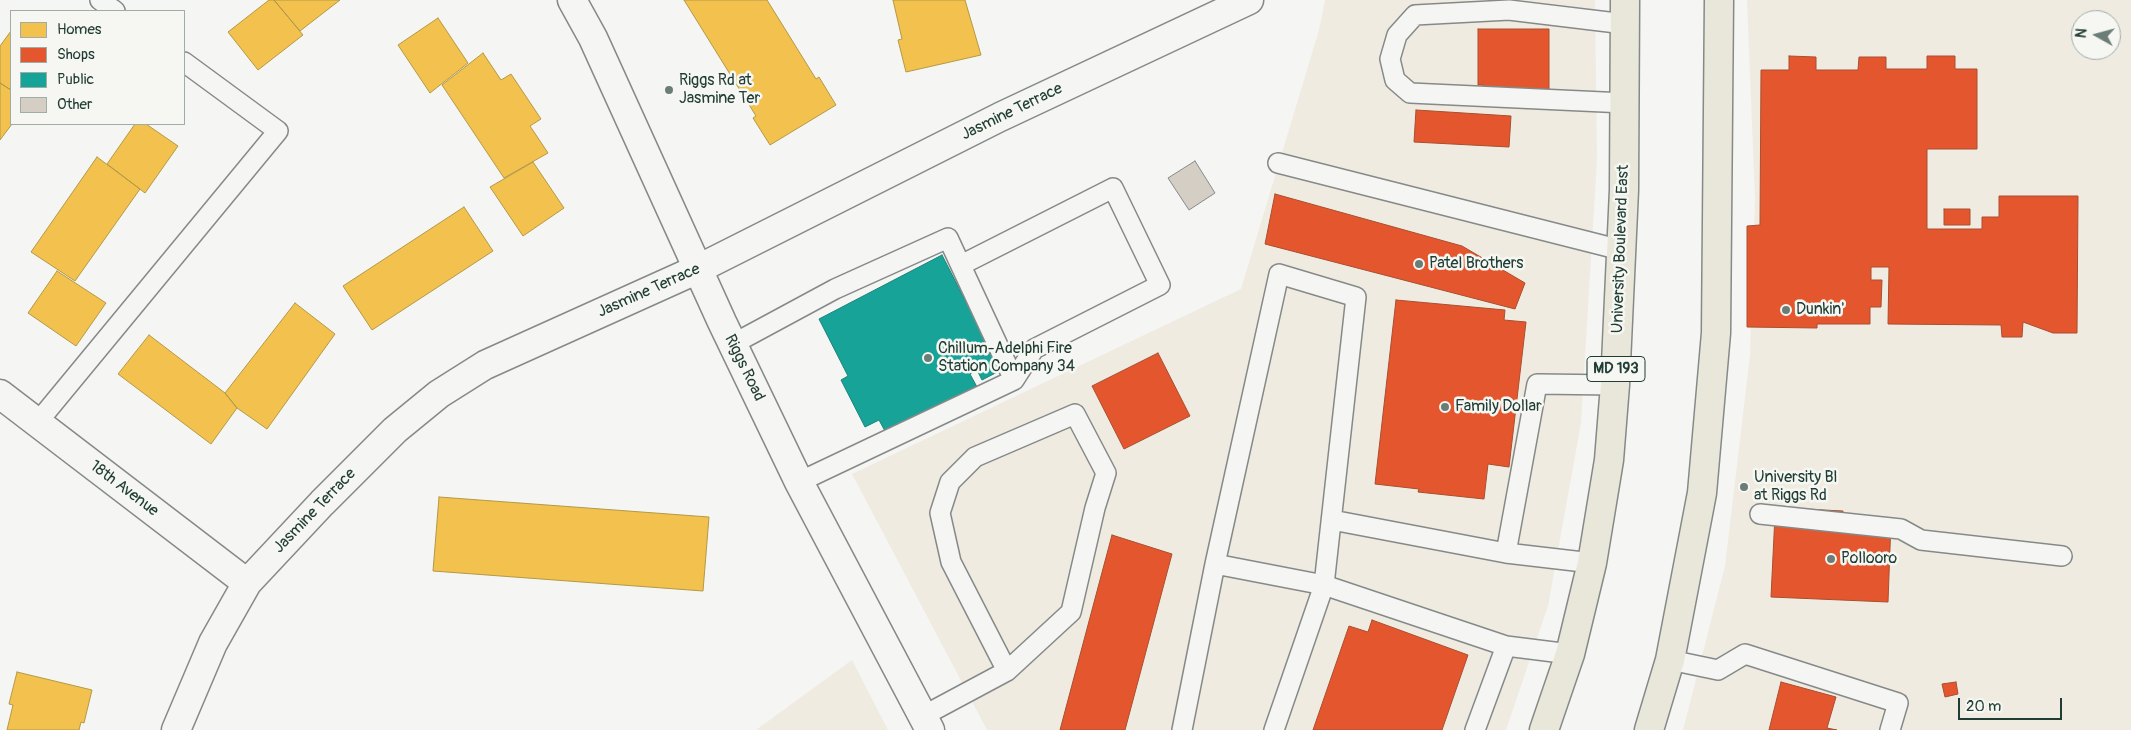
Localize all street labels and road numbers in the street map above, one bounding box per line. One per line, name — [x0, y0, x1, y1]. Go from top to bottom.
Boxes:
street label: Jasmine Terrace — [958, 79, 1066, 145]
street label: University Boulevard East — [1608, 164, 1634, 334]
street label: Jasmine Terrace — [595, 260, 703, 322]
street label: Riggs Road — [720, 331, 768, 405]
road number: MD 193 — [1587, 356, 1645, 382]
street label: 18th Avenue — [86, 457, 162, 521]
street label: Jasmine Terrace — [270, 465, 360, 557]

